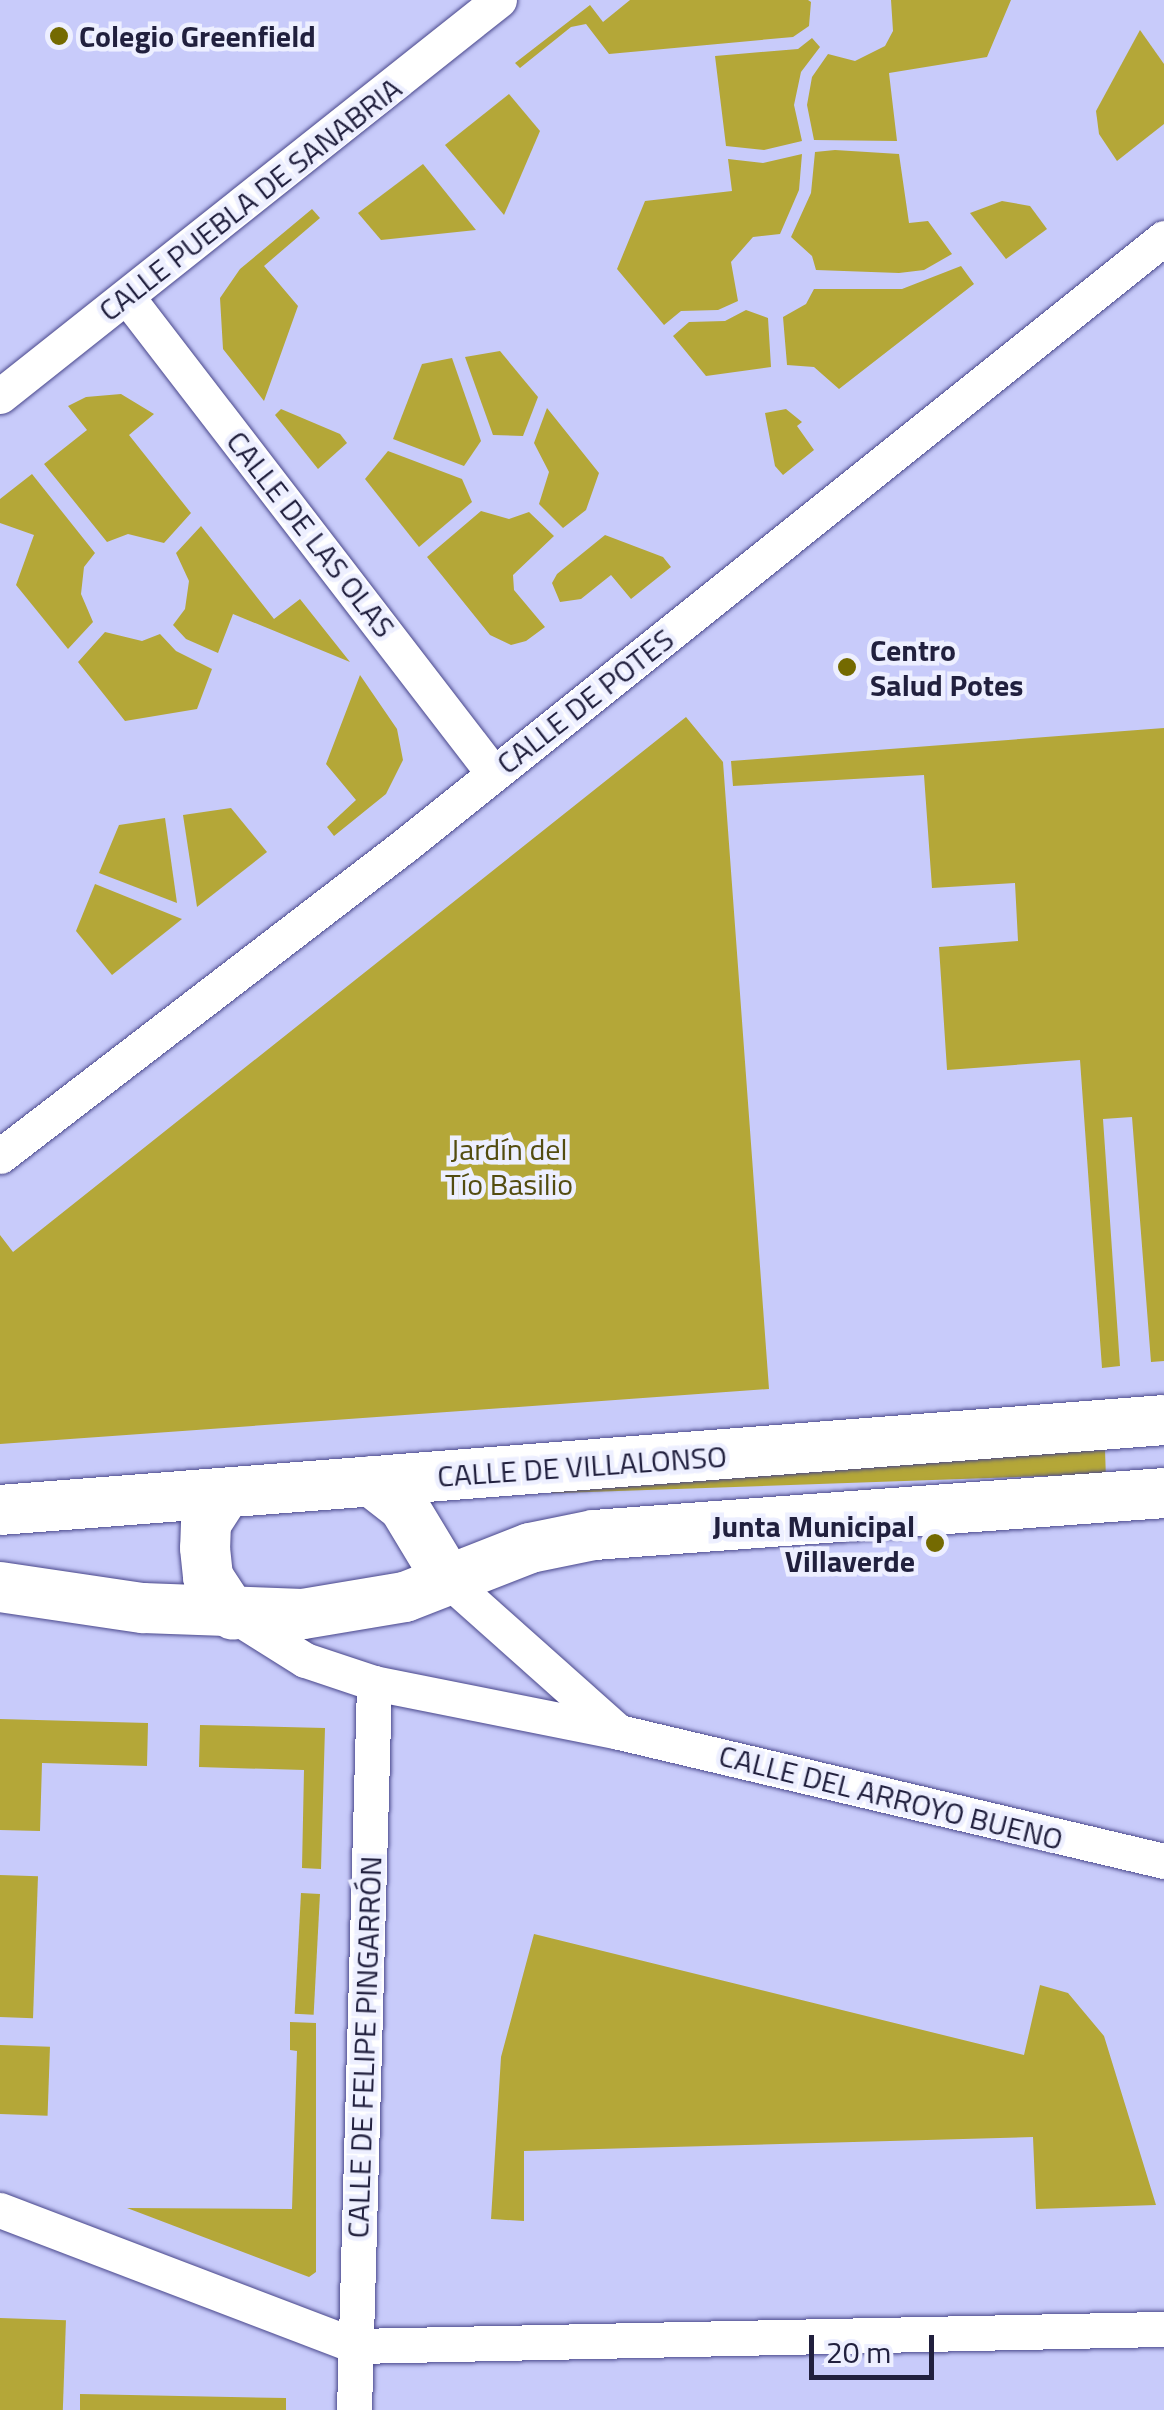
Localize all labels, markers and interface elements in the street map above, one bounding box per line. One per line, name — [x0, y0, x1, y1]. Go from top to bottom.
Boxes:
place label: Colegio Greenfield — [79, 18, 316, 54]
marker: Colegio Greenfield — [48, 25, 70, 47]
street label: CALLE PUEBLA DE SANABRIA — [92, 70, 408, 328]
street label: CALLE DE LAS OLAS — [219, 424, 403, 644]
street label: CALLE DE POTES — [490, 621, 680, 781]
place label: Centro Salud Potes — [870, 632, 1023, 702]
marker: Centro Salud Potes — [834, 654, 860, 680]
park label: Jardín del Tío Basilio — [445, 1131, 573, 1202]
street label: CALLE DE VILLALONSO — [436, 1438, 728, 1494]
place label: Junta Municipal Villaverde — [712, 1508, 915, 1578]
marker: Junta Municipal Villaverde — [924, 1532, 946, 1554]
street label: CALLE DEL ARROYO BUENO — [715, 1737, 1067, 1857]
street label: CALLE DE FELIPE PINGARRÓN — [339, 1855, 389, 2239]
scale bar — [814, 2315, 939, 2377]
text: 20 m — [826, 2329, 891, 2375]

